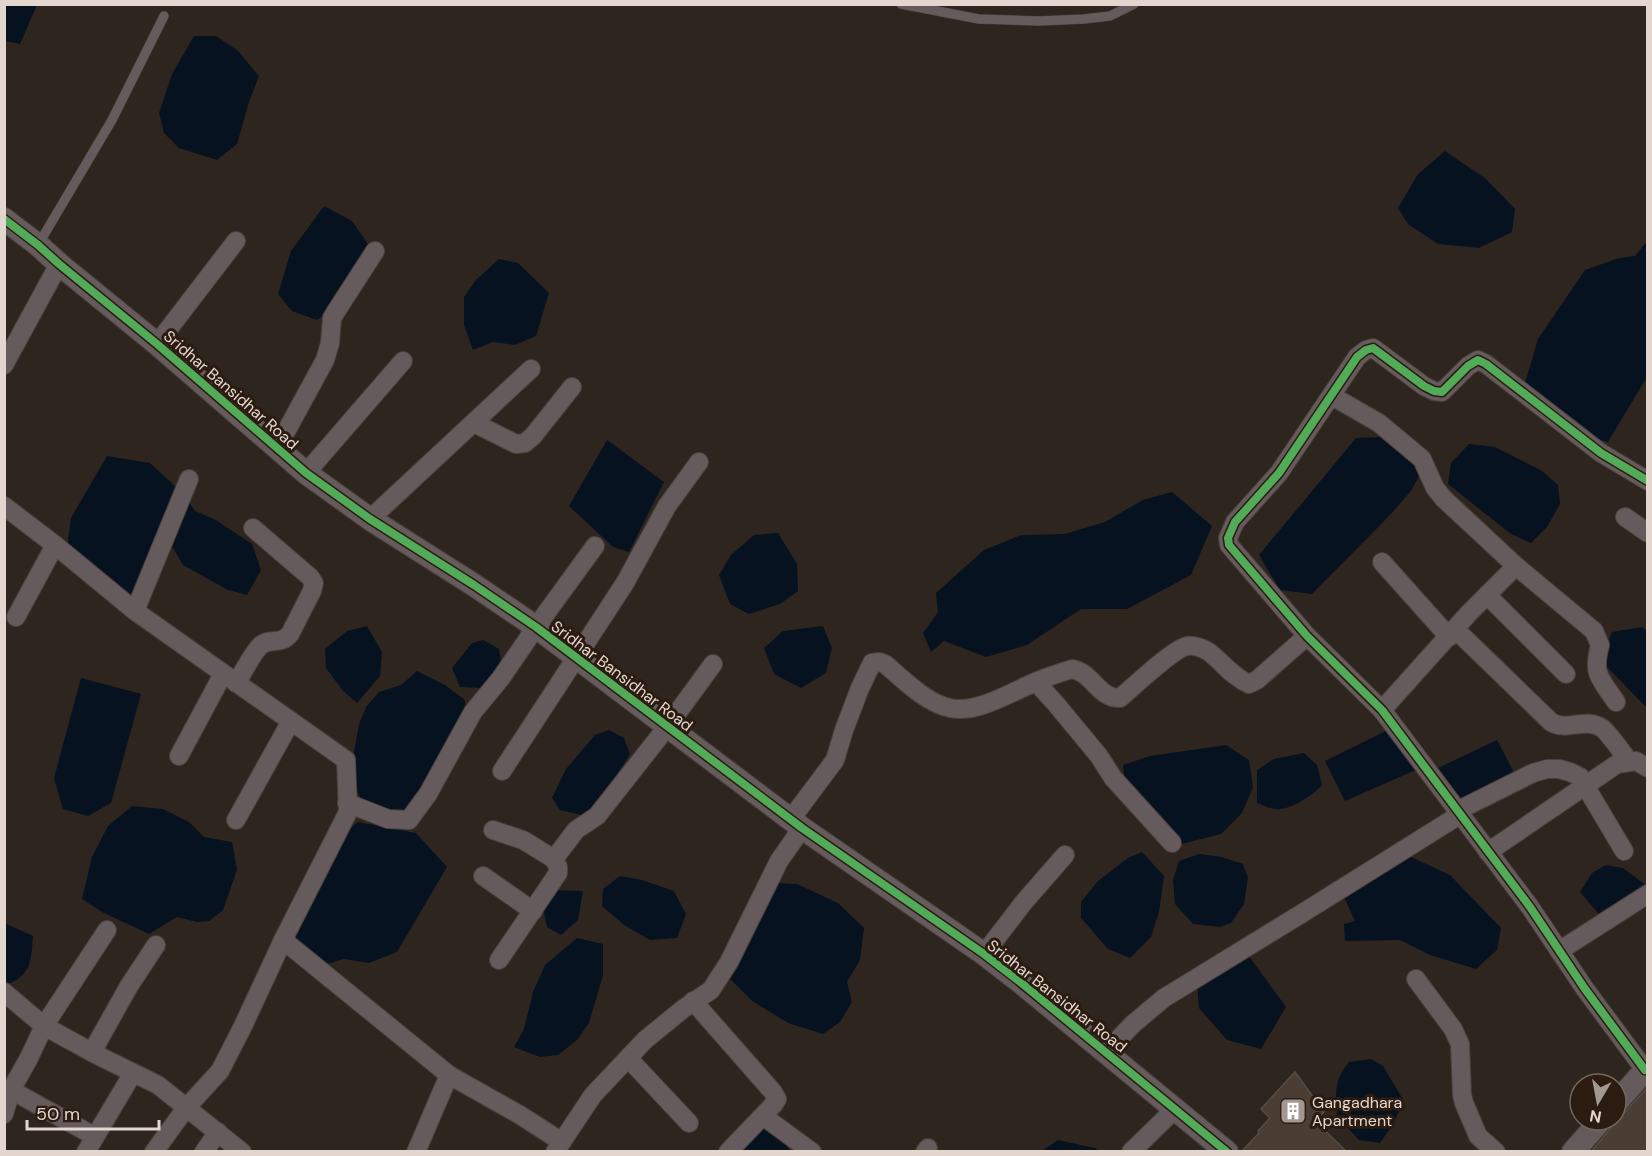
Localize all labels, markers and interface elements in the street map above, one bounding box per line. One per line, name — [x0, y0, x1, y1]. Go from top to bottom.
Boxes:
street label: Sridhar Bansidhar Road — [159, 326, 303, 454]
street label: Sridhar Bansidhar Road — [547, 616, 697, 736]
street label: Sridhar Bansidhar Road — [983, 935, 1131, 1057]
north arrow — [1568, 1072, 1628, 1132]
place label: Gangadhara Apartment — [1312, 1092, 1402, 1131]
scale bar — [27, 1093, 159, 1131]
building icon: Gangadhara Apartment — [1278, 1096, 1308, 1126]
text: 50 m — [36, 1102, 80, 1126]
text: N — [1588, 1105, 1603, 1128]

